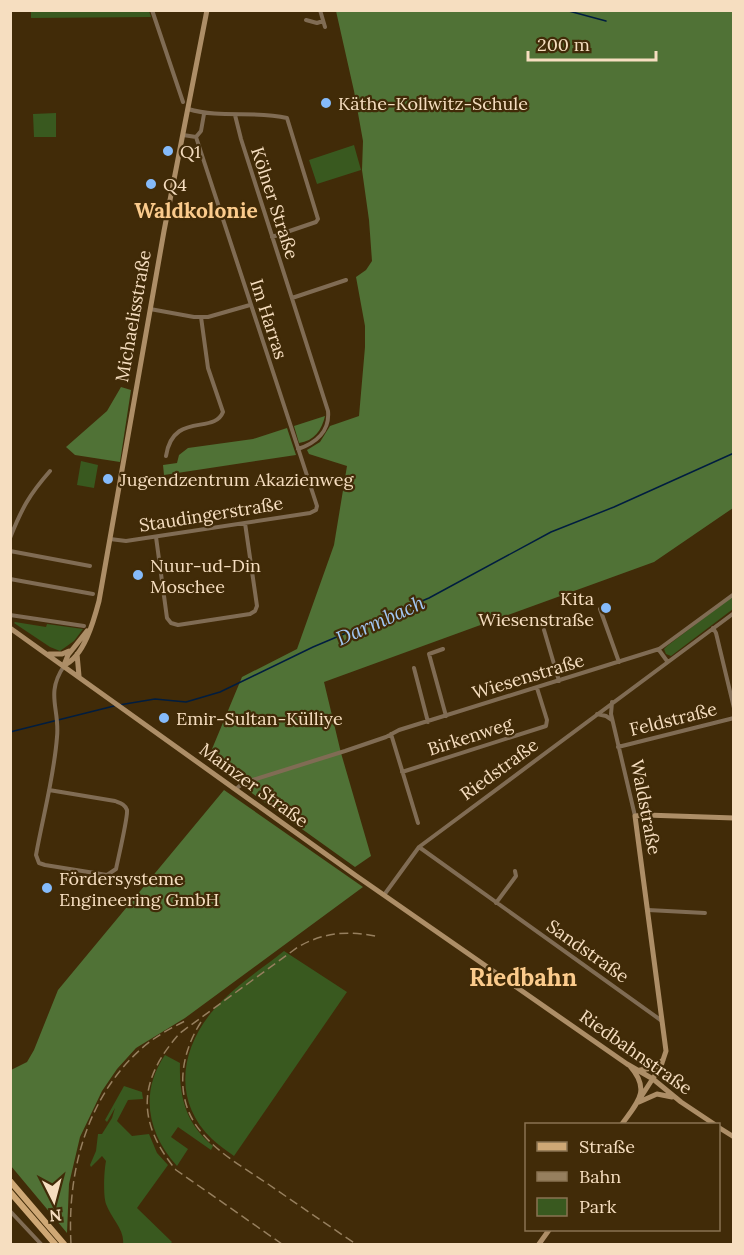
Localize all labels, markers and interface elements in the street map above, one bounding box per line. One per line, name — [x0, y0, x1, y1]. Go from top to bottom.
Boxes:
scale bar — [528, 24, 656, 62]
text: 200 m — [537, 33, 590, 56]
place label: Käthe-Kollwitz-Schule — [338, 92, 528, 115]
marker: Käthe-Kollwitz-Schule — [319, 96, 333, 110]
place label: Q1 — [180, 140, 201, 163]
marker: Q1 — [161, 144, 175, 158]
street label: Kölner Straße — [246, 144, 304, 262]
place label: Q4 — [163, 173, 187, 196]
marker: Q4 — [144, 177, 158, 191]
district label: Waldkolonie — [134, 197, 258, 224]
street label: Michaelisstraße — [110, 248, 156, 384]
street label: Im Harras — [245, 276, 293, 362]
place label: Jugendzentrum Akazienweg — [119, 468, 355, 491]
marker: Jugendzentrum Akazienweg — [101, 472, 115, 486]
street label: Staudingerstraße — [137, 491, 285, 537]
place label: Nuur-ud-Din Moschee — [150, 554, 261, 598]
marker: Nuur-ud-Din Moschee — [131, 568, 145, 582]
place label: Kita Wiesenstraße — [478, 587, 594, 631]
water label: Darmbach — [332, 589, 429, 651]
marker: Kita Wiesenstraße — [599, 601, 613, 615]
street label: Wiesenstraße — [469, 648, 587, 704]
street label: Feldstraße — [627, 697, 719, 741]
place label: Emir-Sultan-Külliye — [176, 707, 343, 730]
marker: Emir-Sultan-Külliye — [157, 711, 171, 725]
street label: Birkenweg — [425, 711, 516, 760]
street label: Riedstraße — [455, 733, 543, 805]
street label: Mainzer Straße — [195, 738, 313, 832]
street label: Waldstraße — [626, 757, 667, 857]
place label: Fördersysteme Engineering GmbH — [59, 867, 219, 911]
marker: Fördersysteme Engineering GmbH — [40, 881, 54, 895]
street label: Sandstraße — [542, 914, 634, 988]
district label: Riedbahn — [469, 962, 577, 993]
street label: Riedbahnstraße — [575, 1005, 697, 1100]
legend — [525, 1123, 720, 1231]
text: Straße — [579, 1135, 635, 1158]
text: Bahn — [579, 1165, 621, 1188]
north arrow — [24, 1171, 84, 1231]
text: Park — [579, 1195, 617, 1218]
text: N — [48, 1205, 63, 1227]

